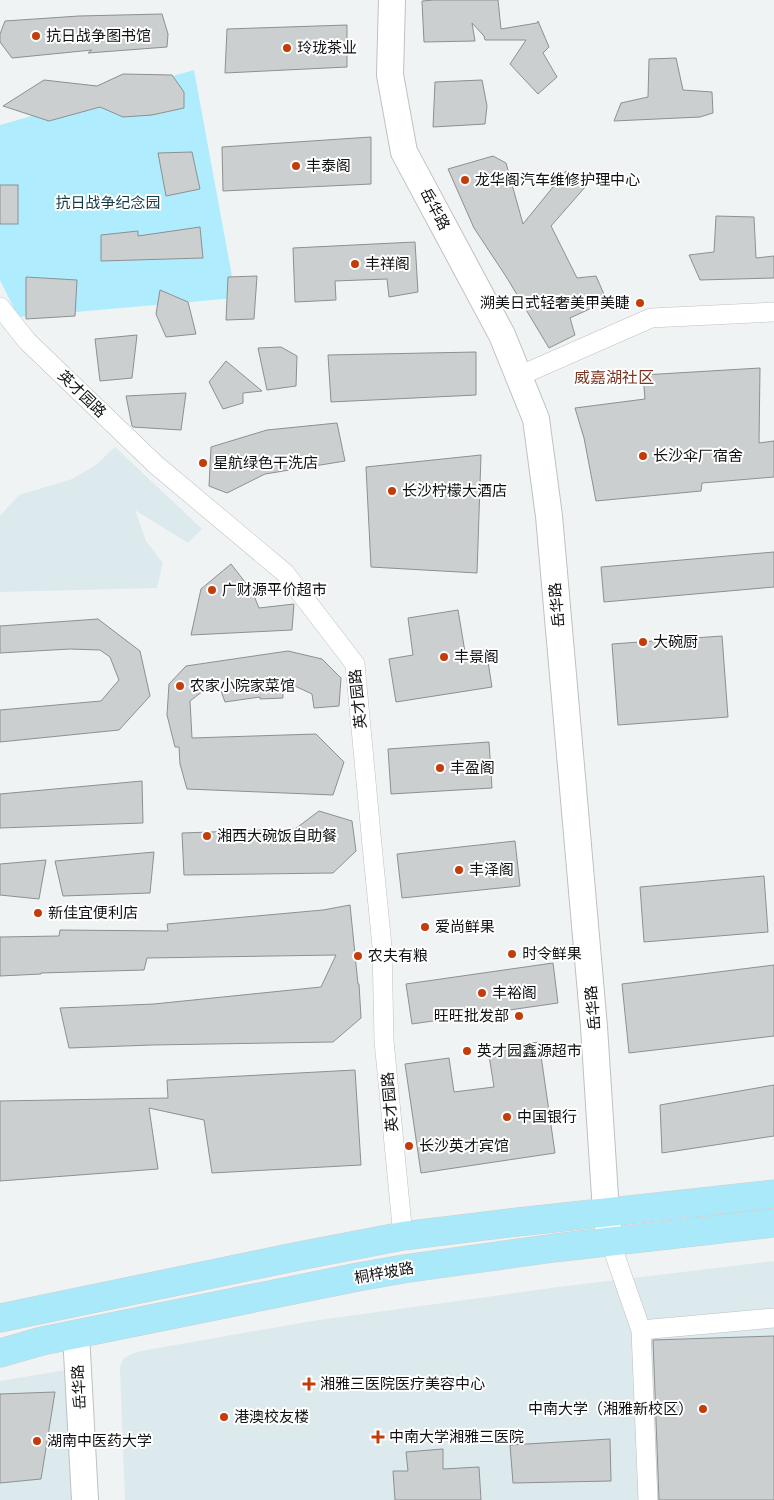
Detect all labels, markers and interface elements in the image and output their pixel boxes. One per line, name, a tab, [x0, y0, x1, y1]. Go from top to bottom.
place label: 抗日战争图书馆	[46, 26, 151, 47]
marker: 抗日战争图书馆	[30, 30, 42, 42]
place label: 玲珑茶业	[297, 38, 357, 59]
marker: 玲珑茶业	[281, 42, 293, 54]
place label: 丰泰阁	[306, 156, 351, 177]
marker: 丰泰阁	[290, 160, 302, 172]
place label: 龙华阁汽车维修护理中心	[475, 170, 640, 191]
marker: 龙华阁汽车维修护理中心	[459, 174, 471, 186]
street label: 岳华路	[415, 184, 454, 234]
park label: 抗日战争纪念园	[55, 193, 161, 214]
place label: 丰祥阁	[365, 254, 410, 275]
marker: 丰祥阁	[349, 258, 361, 270]
place label: 溯美日式轻奢美甲美睫	[480, 293, 630, 314]
marker: 溯美日式轻奢美甲美睫	[634, 297, 646, 309]
street label: 英才园路	[53, 366, 111, 423]
district label: 威嘉湖社区	[574, 367, 654, 389]
place label: 长沙伞厂宿舍	[653, 446, 743, 467]
marker: 长沙伞厂宿舍	[637, 450, 649, 462]
place label: 星航绿色干洗店	[213, 453, 318, 474]
marker: 星航绿色干洗店	[197, 457, 209, 469]
place label: 长沙柠檬大酒店	[402, 481, 507, 502]
marker: 长沙柠檬大酒店	[386, 485, 398, 497]
place label: 广财源平价超市	[222, 580, 327, 601]
street label: 岳华路	[545, 582, 570, 628]
marker: 广财源平价超市	[206, 584, 218, 596]
place label: 大碗厨	[653, 632, 698, 653]
marker: 大碗厨	[637, 636, 649, 648]
place label: 丰景阁	[454, 647, 499, 668]
marker: 丰景阁	[438, 651, 450, 663]
street label: 英才园路	[345, 668, 372, 730]
place label: 农家小院家菜馆	[190, 676, 295, 697]
marker: 农家小院家菜馆	[174, 680, 186, 692]
place label: 丰盈阁	[450, 758, 495, 779]
marker: 丰盈阁	[434, 762, 446, 774]
place label: 湘西大碗饭自助餐	[217, 826, 337, 847]
marker: 湘西大碗饭自助餐	[201, 830, 213, 842]
place label: 丰泽阁	[469, 860, 514, 881]
marker: 丰泽阁	[453, 864, 465, 876]
place label: 新佳宜便利店	[48, 903, 138, 924]
marker: 新佳宜便利店	[32, 907, 44, 919]
place label: 爱尚鲜果	[435, 917, 495, 938]
marker: 爱尚鲜果	[419, 921, 431, 933]
place label: 时令鲜果	[522, 944, 582, 965]
place label: 农夫有粮	[368, 946, 428, 967]
marker: 时令鲜果	[506, 948, 518, 960]
marker: 农夫有粮	[352, 950, 364, 962]
place label: 丰裕阁	[492, 983, 537, 1004]
street label: 岳华路	[581, 985, 606, 1031]
marker: 丰裕阁	[476, 987, 488, 999]
place label: 旺旺批发部	[434, 1006, 509, 1027]
marker: 旺旺批发部	[513, 1010, 525, 1022]
place label: 英才园鑫源超市	[477, 1041, 582, 1062]
marker: 英才园鑫源超市	[461, 1045, 473, 1057]
street label: 英才园路	[377, 1071, 404, 1133]
place label: 中国银行	[517, 1107, 577, 1128]
marker: 中国银行	[501, 1111, 513, 1123]
place label: 长沙英才宾馆	[419, 1136, 509, 1157]
marker: 长沙英才宾馆	[403, 1140, 415, 1152]
street label: 桐梓坡路	[353, 1258, 415, 1289]
street label: 岳华路	[68, 1364, 91, 1410]
place label: 湘雅三医院医疗美容中心	[320, 1374, 485, 1395]
marker: 湘雅三医院医疗美容中心	[302, 1377, 316, 1391]
place label: 中南大学（湘雅新校区）	[528, 1399, 693, 1420]
marker: 中南大学（湘雅新校区）	[697, 1403, 709, 1415]
place label: 港澳校友楼	[234, 1407, 309, 1428]
marker: 港澳校友楼	[218, 1411, 230, 1423]
place label: 中南大学湘雅三医院	[389, 1427, 524, 1448]
marker: 中南大学湘雅三医院	[371, 1430, 385, 1444]
place label: 湖南中医药大学	[47, 1431, 152, 1452]
marker: 湖南中医药大学	[31, 1435, 43, 1447]

